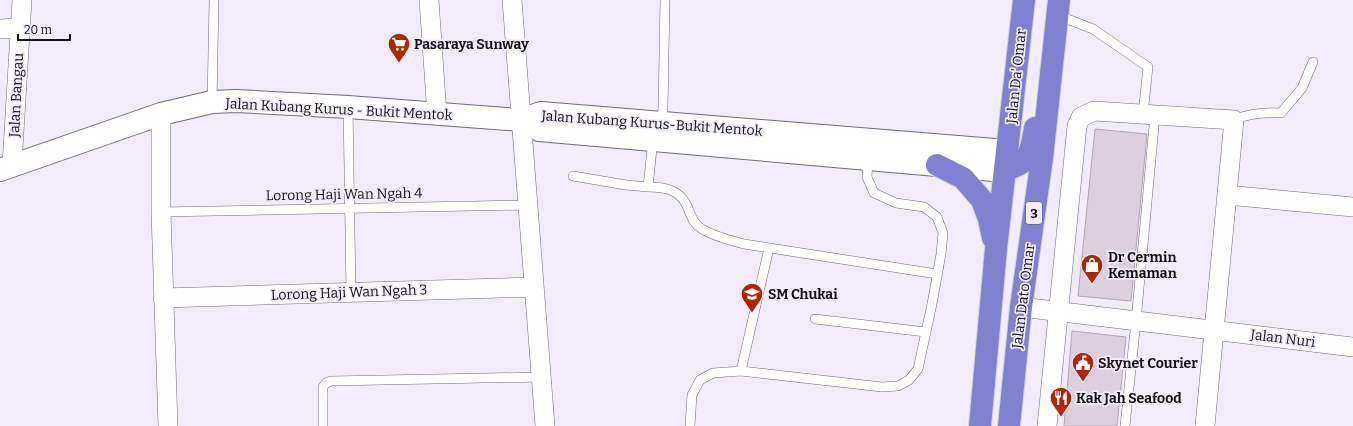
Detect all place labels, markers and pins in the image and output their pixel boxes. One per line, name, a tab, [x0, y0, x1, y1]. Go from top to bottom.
supermarket icon: Pasaraya Sunway	[386, 31, 412, 64]
place label: Pasaraya Sunway	[414, 36, 529, 53]
place label: Dr Cermin Kemaman	[1108, 249, 1177, 282]
shop icon: Dr Cermin Kemaman	[1079, 252, 1105, 285]
school or university icon: SM Chukai	[739, 281, 765, 314]
place label: SM Chukai	[768, 286, 838, 303]
public building icon: Skynet Courier	[1070, 350, 1096, 383]
place label: Skynet Courier	[1098, 355, 1198, 372]
restaurant icon: Kak Jah Seafood	[1048, 385, 1074, 418]
place label: Kak Jah Seafood	[1076, 390, 1182, 407]

